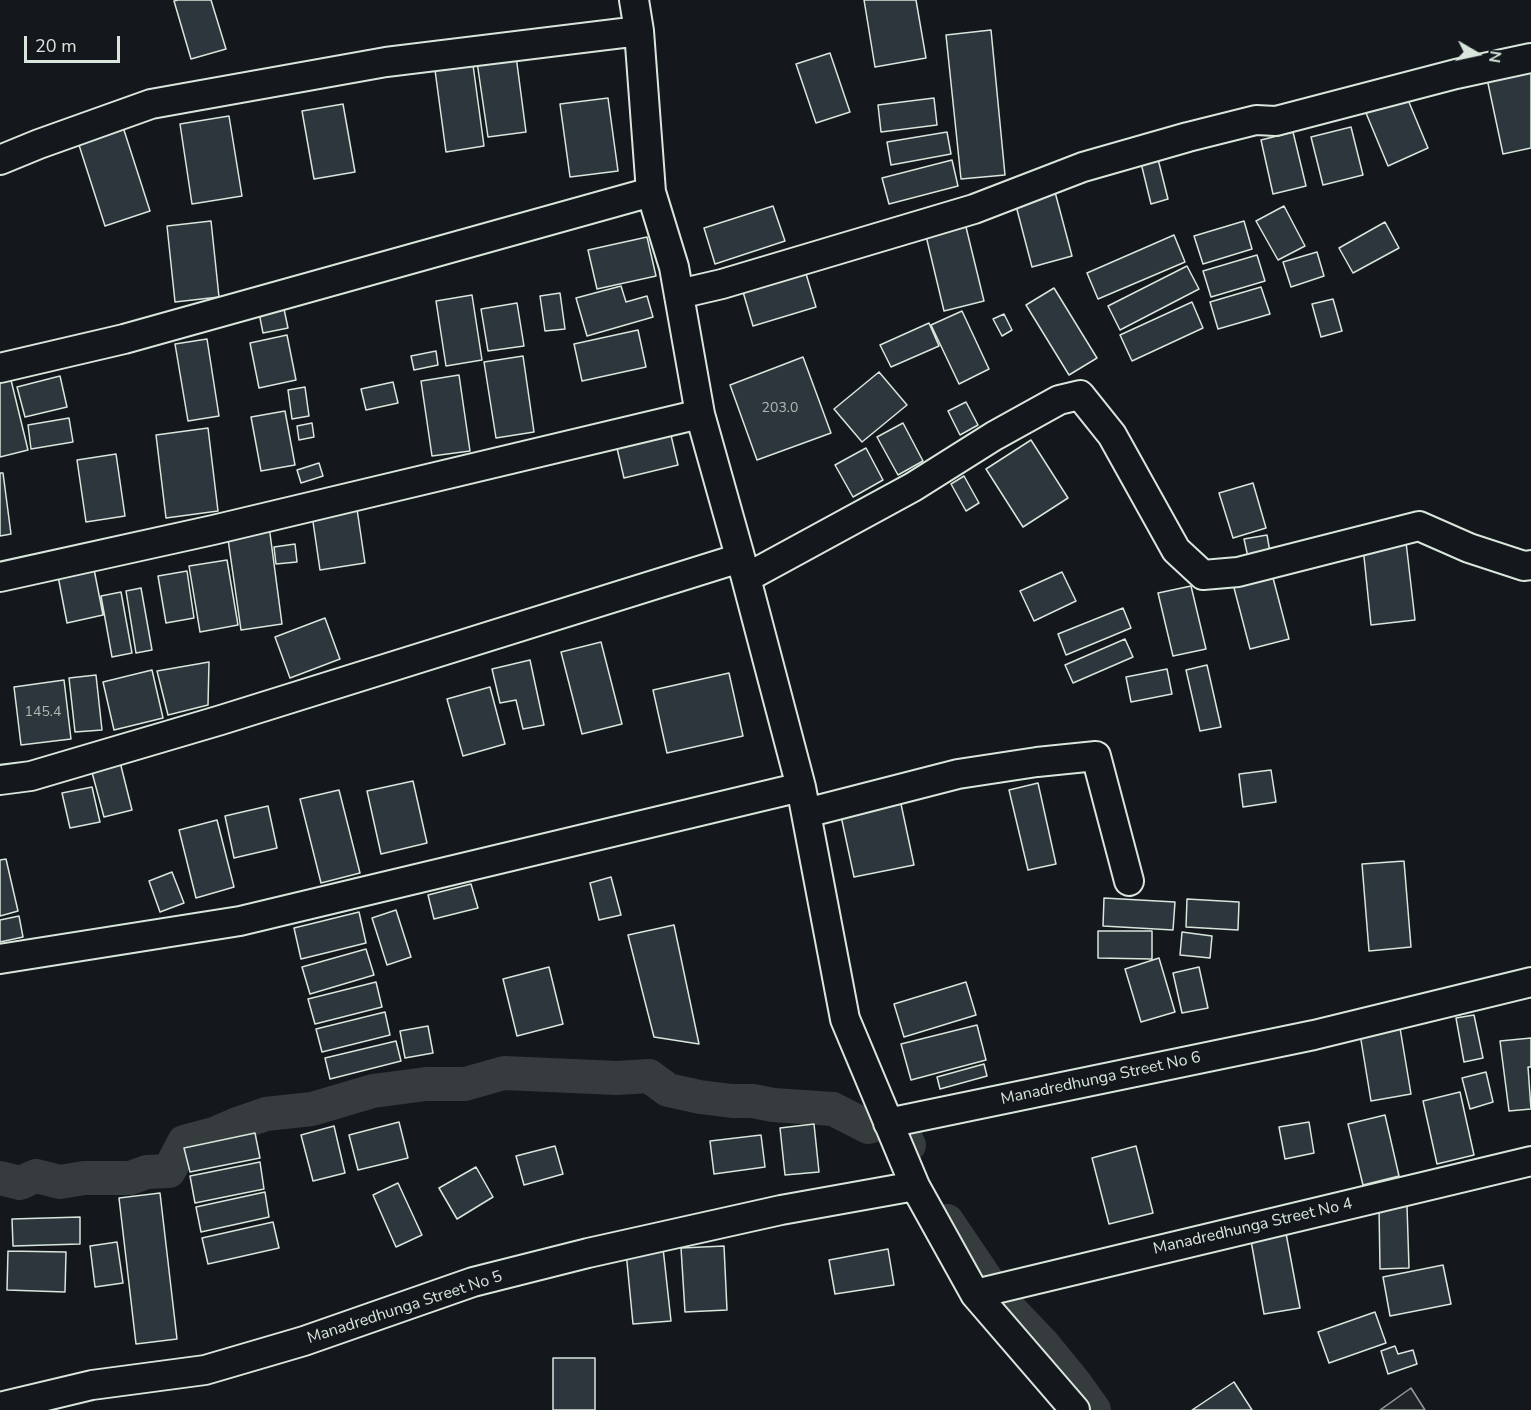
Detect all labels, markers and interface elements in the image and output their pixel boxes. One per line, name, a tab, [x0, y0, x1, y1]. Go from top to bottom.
scale bar	[27, 24, 123, 62]
north arrow	[1447, 24, 1507, 84]
text: 20 m	[35, 34, 77, 58]
text: N	[1483, 49, 1507, 64]
house number: 203.0	[762, 401, 798, 417]
house number: 145.4	[25, 705, 61, 721]
street label: Manadredhunga Street No 6	[999, 1048, 1203, 1110]
street label: Manadredhunga Street No 4	[1152, 1195, 1354, 1259]
street label: Manadredhunga Street No 5	[305, 1267, 505, 1349]

